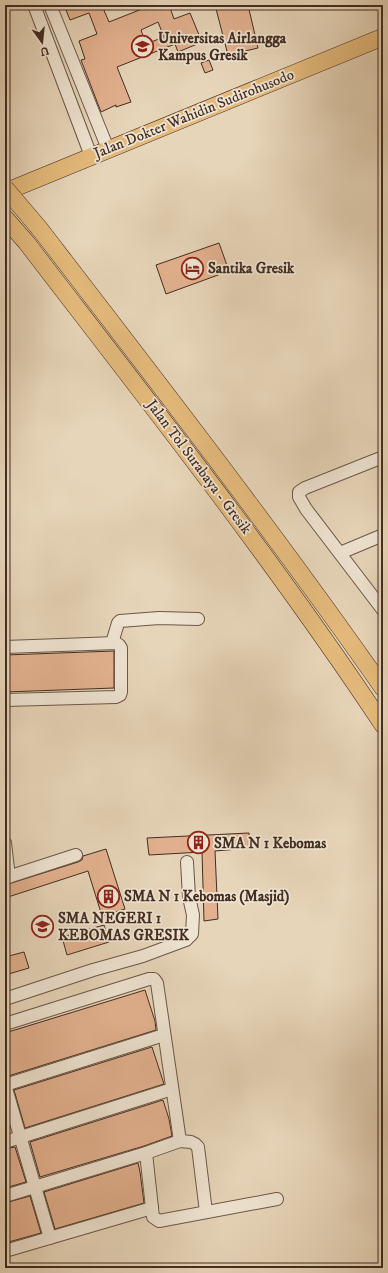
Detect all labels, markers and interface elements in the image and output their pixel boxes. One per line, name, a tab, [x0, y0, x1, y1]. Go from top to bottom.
north arrow	[22, 22, 62, 62]
place label: Universitas Airlangga Kampus Gresik	[158, 29, 287, 65]
school or university icon: Universitas Airlangga Kampus Gresik	[129, 34, 155, 60]
text: U	[38, 43, 50, 59]
street label: Jalan Dokter Wahidin Sudirohusodo	[89, 65, 297, 164]
hotel icon: Santika Gresik	[180, 255, 206, 281]
place label: Santika Gresik	[208, 259, 295, 278]
street label: Jalan Tol Surabaya - Gresik	[141, 394, 256, 539]
building icon: SMA N 1 Kebomas	[185, 830, 211, 856]
place label: SMA N 1 Kebomas	[214, 834, 326, 853]
building icon: SMA N 1 Kebomas (Masjid)	[95, 883, 121, 909]
place label: SMA N 1 Kebomas (Masjid)	[124, 887, 289, 906]
place label: SMA NEGERI 1 KEBOMAS GRESIK	[58, 909, 190, 945]
school or university icon: SMA NEGERI 1 KEBOMAS GRESIK	[29, 914, 55, 940]

